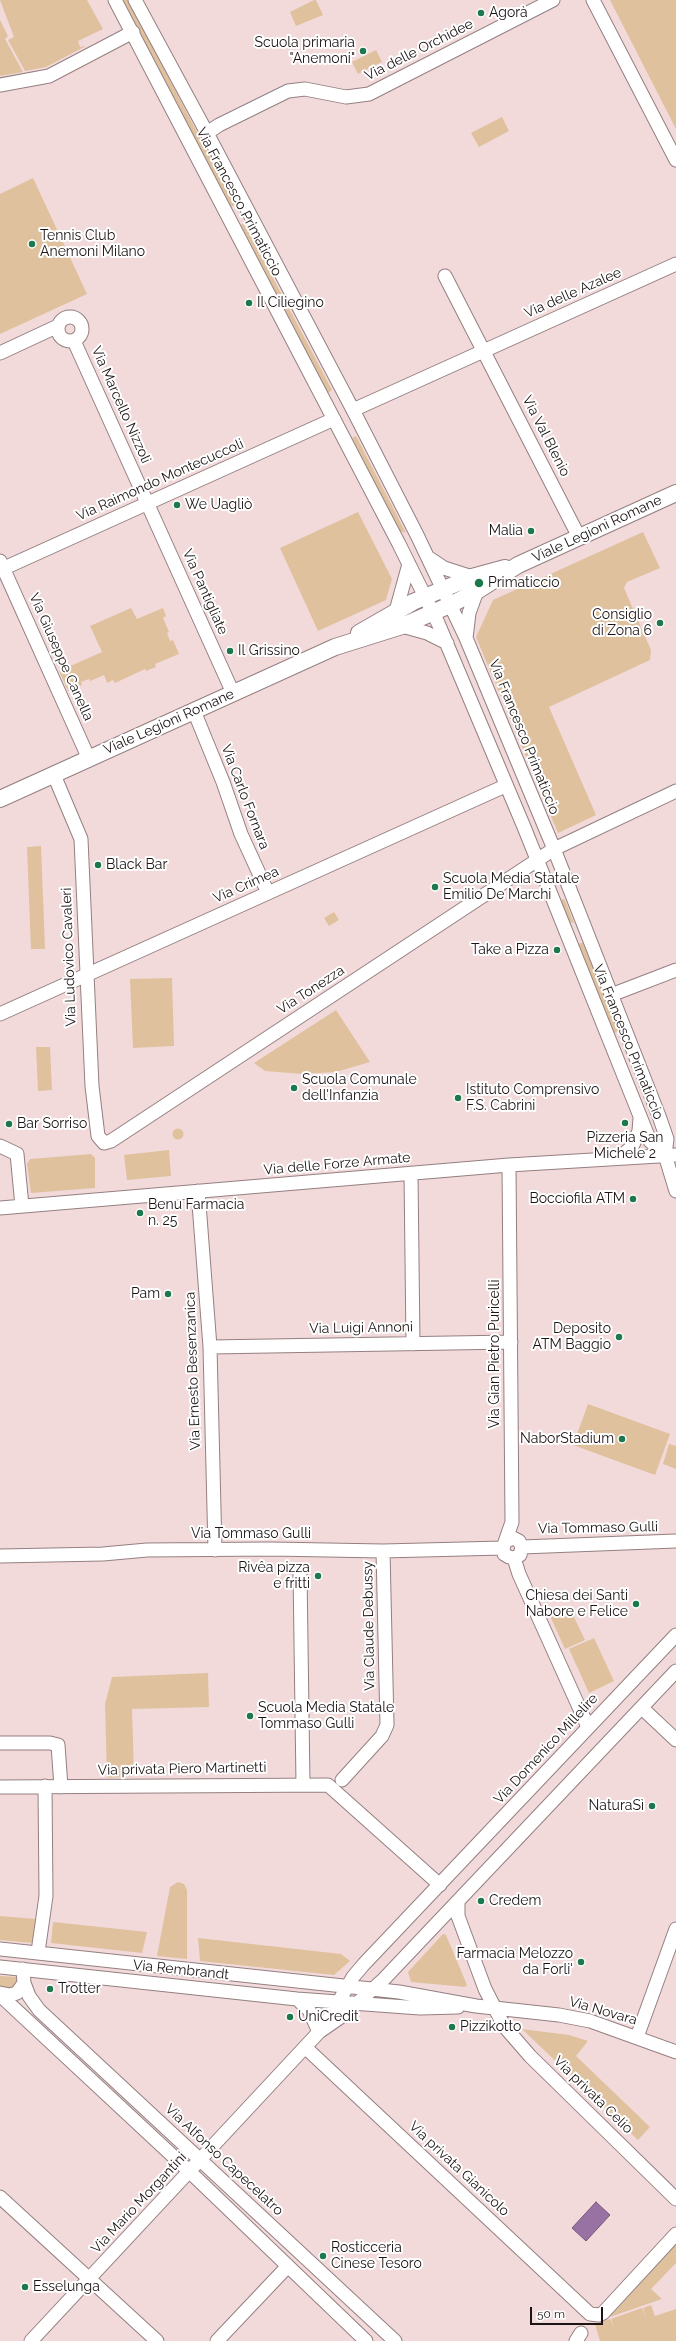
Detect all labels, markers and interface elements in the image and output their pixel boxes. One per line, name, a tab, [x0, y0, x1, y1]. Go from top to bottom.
place label: Agorà	[489, 5, 528, 21]
marker: Agorà	[476, 8, 486, 18]
street label: Via delle Orchidee	[362, 15, 476, 85]
place label: Scuola primaria "Anemoni"	[254, 35, 355, 68]
marker: Scuola primaria "Anemoni"	[358, 46, 368, 56]
street label: Via Francesco Primaticcio	[193, 125, 285, 279]
place label: Tennis Club Anemoni Milano	[40, 228, 145, 260]
marker: Tennis Club Anemoni Milano	[27, 239, 37, 249]
street label: Via delle Azalee	[522, 264, 624, 322]
place label: Il Ciliegino	[257, 295, 324, 311]
marker: Il Ciliegino	[244, 298, 254, 308]
street label: Via Marcello Nizzoli	[88, 344, 154, 466]
street label: Via Val Blenio	[518, 393, 574, 479]
street label: Via Raimondo Montecuccoli	[74, 435, 246, 525]
street label: Viale Legioni Romane	[530, 492, 664, 566]
place label: We Uagliò	[185, 497, 252, 513]
marker: We Uagliò	[172, 500, 182, 510]
place label: Malia	[489, 523, 523, 539]
marker: Malia	[526, 526, 536, 536]
street label: Via Pantigliate	[179, 547, 231, 637]
place label: Primaticcio	[488, 575, 560, 591]
marker: Primaticcio	[473, 577, 485, 589]
street label: Via Giuseppe Canella	[25, 591, 97, 723]
place label: Consiglio di Zona 6	[592, 607, 652, 640]
marker: Consiglio di Zona 6	[655, 618, 665, 628]
place label: Il Grissino	[238, 643, 300, 659]
marker: Il Grissino	[225, 646, 235, 656]
street label: Via Francesco Primaticcio	[485, 657, 563, 817]
street label: Viale Legioni Romane	[101, 686, 237, 758]
street label: Via Carlo Fornara	[217, 742, 273, 852]
place label: Black Bar	[106, 857, 167, 873]
marker: Black Bar	[93, 860, 103, 870]
street label: Via Crimea	[211, 863, 281, 907]
place label: Scuola Media Statale Emilio De Marchi	[443, 871, 579, 904]
marker: Scuola Media Statale Emilio De Marchi	[430, 882, 440, 892]
street label: Via Ludovico Cavaleri	[58, 887, 80, 1027]
place label: Take a Pizza	[471, 942, 549, 958]
marker: Take a Pizza	[552, 945, 562, 955]
street label: Via Tonezza	[274, 962, 348, 1018]
street label: Via Francesco Primaticcio	[589, 962, 667, 1122]
place label: Scuola Comunale dell'Infanzia	[302, 1072, 417, 1104]
place label: Istituto Comprensivo F.S. Cabrini	[466, 1082, 599, 1114]
marker: Scuola Comunale dell'Infanzia	[289, 1083, 299, 1093]
marker: Istituto Comprensivo F.S. Cabrini	[453, 1093, 463, 1103]
place label: Bar Sorriso	[17, 1116, 87, 1132]
marker: Pizzeria San Michele 2	[620, 1118, 630, 1128]
marker: Bar Sorriso	[4, 1119, 14, 1129]
place label: Pizzeria San Michele 2	[586, 1130, 664, 1162]
street label: Via delle Forze Armate	[263, 1149, 411, 1179]
place label: Bocciofila ATM	[529, 1191, 625, 1207]
marker: Bocciofila ATM	[628, 1194, 638, 1204]
place label: Benu Farmacia n. 25	[148, 1197, 244, 1230]
marker: Benu Farmacia n. 25	[135, 1208, 145, 1218]
street label: Via Gian Pietro Puricelli	[487, 1280, 503, 1428]
place label: Pam	[131, 1286, 160, 1302]
marker: Pam	[163, 1289, 173, 1299]
street label: Via Ernesto Besenzanica	[182, 1292, 204, 1450]
street label: Via Luigi Annoni	[309, 1319, 413, 1337]
place label: Deposito ATM Baggio	[532, 1321, 611, 1354]
marker: Deposito ATM Baggio	[614, 1332, 624, 1342]
place label: NaborStadium	[520, 1431, 614, 1447]
marker: NaborStadium	[617, 1434, 627, 1444]
street label: Via Tommaso Gulli	[538, 1519, 658, 1537]
street label: Via Tommaso Gulli	[191, 1526, 311, 1542]
place label: Rivêa pizza e fritti	[238, 1560, 310, 1592]
street label: Via Claude Debussy	[359, 1561, 379, 1691]
marker: Rivêa pizza e fritti	[313, 1571, 323, 1581]
place label: Chiesa dei Santi Nabore e Felice	[525, 1588, 628, 1620]
marker: Chiesa dei Santi Nabore e Felice	[631, 1599, 641, 1609]
street label: Via Domenico Millelire	[490, 1690, 602, 1808]
place label: Scuola Media Statale Tommaso Gulli	[258, 1700, 394, 1732]
marker: Scuola Media Statale Tommaso Gulli	[245, 1711, 255, 1721]
street label: Via privata Piero Martinetti	[97, 1759, 267, 1779]
place label: NaturaSì	[589, 1798, 644, 1814]
marker: NaturaSì	[647, 1801, 657, 1811]
place label: Credem	[489, 1893, 541, 1909]
marker: Credem	[476, 1896, 486, 1906]
place label: Farmacia Melozzo da Forli'	[456, 1946, 573, 1978]
street label: Via Rembrandt	[132, 1957, 230, 1983]
marker: Farmacia Melozzo da Forli'	[576, 1957, 586, 1967]
place label: Trotter	[58, 1981, 101, 1997]
marker: Trotter	[45, 1984, 55, 1994]
street label: Via Novara	[567, 1993, 639, 2029]
place label: UniCredit	[298, 2009, 359, 2025]
marker: UniCredit	[285, 2012, 295, 2022]
place label: Pizzikotto	[460, 2019, 521, 2035]
marker: Pizzikotto	[447, 2022, 457, 2032]
street label: Via privata Celio	[550, 2053, 636, 2137]
street label: Via Alfonso Capecelatro	[161, 2101, 287, 2219]
street label: Via privata Gianicolo	[405, 2118, 513, 2220]
street label: Via Mario Morgantini	[88, 2149, 190, 2257]
place label: Rosticceria Cinese Tesoro	[331, 2240, 422, 2272]
marker: Rosticceria Cinese Tesoro	[318, 2251, 328, 2261]
place label: Esselunga	[33, 2279, 100, 2295]
marker: Esselunga	[20, 2282, 30, 2292]
scale bar	[532, 2299, 605, 2325]
text: 50 m	[537, 2307, 565, 2321]

